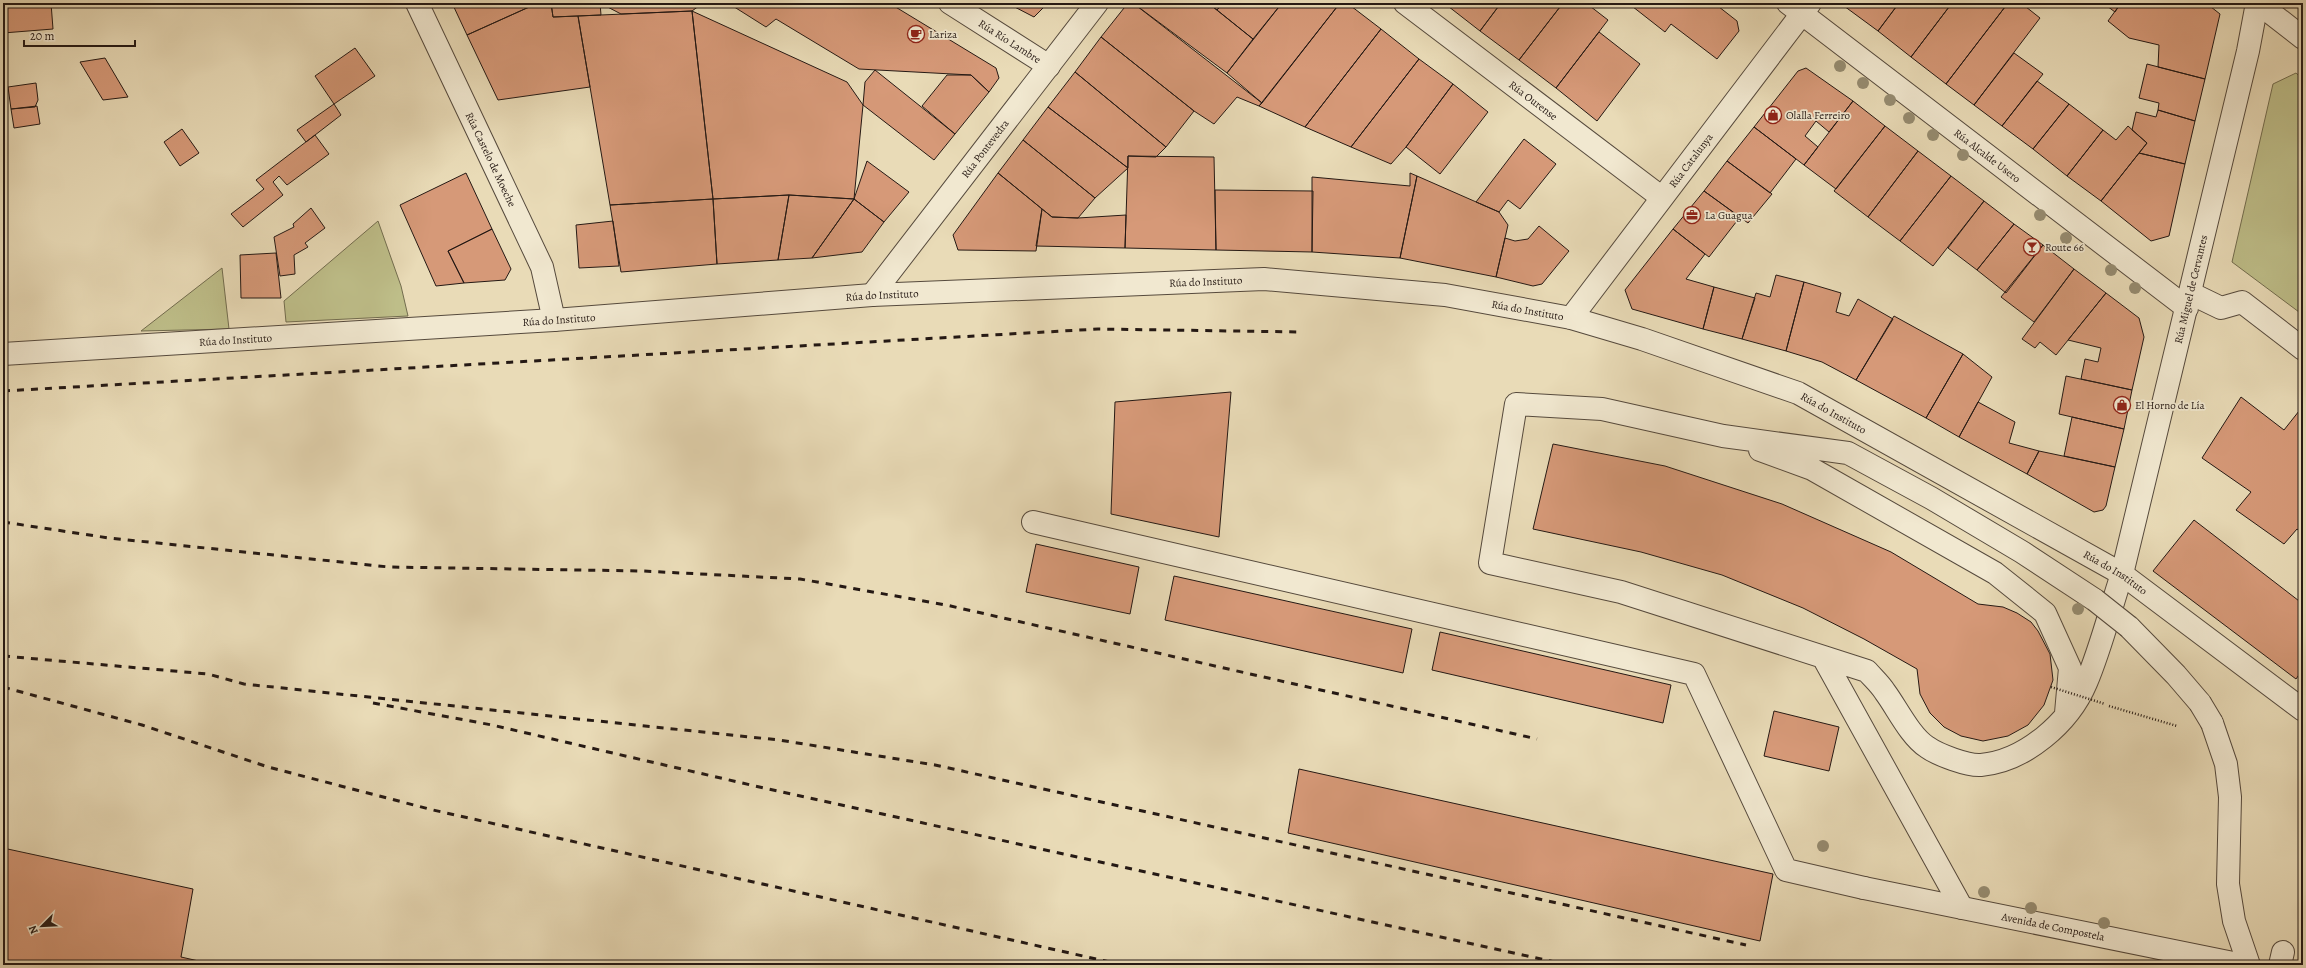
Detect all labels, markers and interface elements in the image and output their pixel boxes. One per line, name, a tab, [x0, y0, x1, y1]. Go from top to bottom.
street label: Rúa Río Lambre	[976, 16, 1044, 67]
scale bar	[24, 22, 135, 48]
cafe icon: Lariza	[906, 24, 926, 44]
place label: Lariza	[929, 27, 958, 42]
text: 20 m	[30, 28, 54, 44]
street label: Rúa Ourense	[1506, 77, 1561, 124]
shop icon: Olalla Ferreiro	[1763, 105, 1783, 125]
place label: Olalla Ferreiro	[1786, 108, 1851, 123]
street label: Rúa Castelo de Moeche	[462, 110, 520, 209]
street label: Rúa Pontevedra	[958, 115, 1013, 181]
street label: Rúa Alcalde Usero	[1951, 125, 2024, 186]
street label: Rúa Catalunya	[1665, 129, 1717, 191]
office icon: La Guagua	[1682, 205, 1702, 225]
place label: La Guagua	[1705, 208, 1754, 223]
street label: Rúa Miguel de Cervantes	[2170, 233, 2211, 345]
bar icon: Route 66	[2022, 237, 2042, 257]
place label: Route 66	[2045, 240, 2084, 255]
street label: Rúa do Instituto	[1169, 272, 1243, 290]
street label: Rúa do Instituto	[845, 286, 919, 305]
street label: Rúa do Instituto	[1490, 296, 1565, 324]
street label: Rúa do Instituto	[522, 309, 596, 329]
street label: Rúa do Instituto	[199, 330, 273, 349]
street label: Rúa do Instituto	[1798, 388, 1870, 437]
shop icon: El Horno de Lía	[2112, 395, 2132, 415]
place label: El Horno de Lía	[2135, 398, 2206, 413]
street label: Rúa do Instituto	[2081, 547, 2151, 598]
north arrow	[22, 906, 62, 946]
street label: Avenida de Compostela	[1999, 908, 2107, 944]
text: N	[25, 923, 42, 937]

